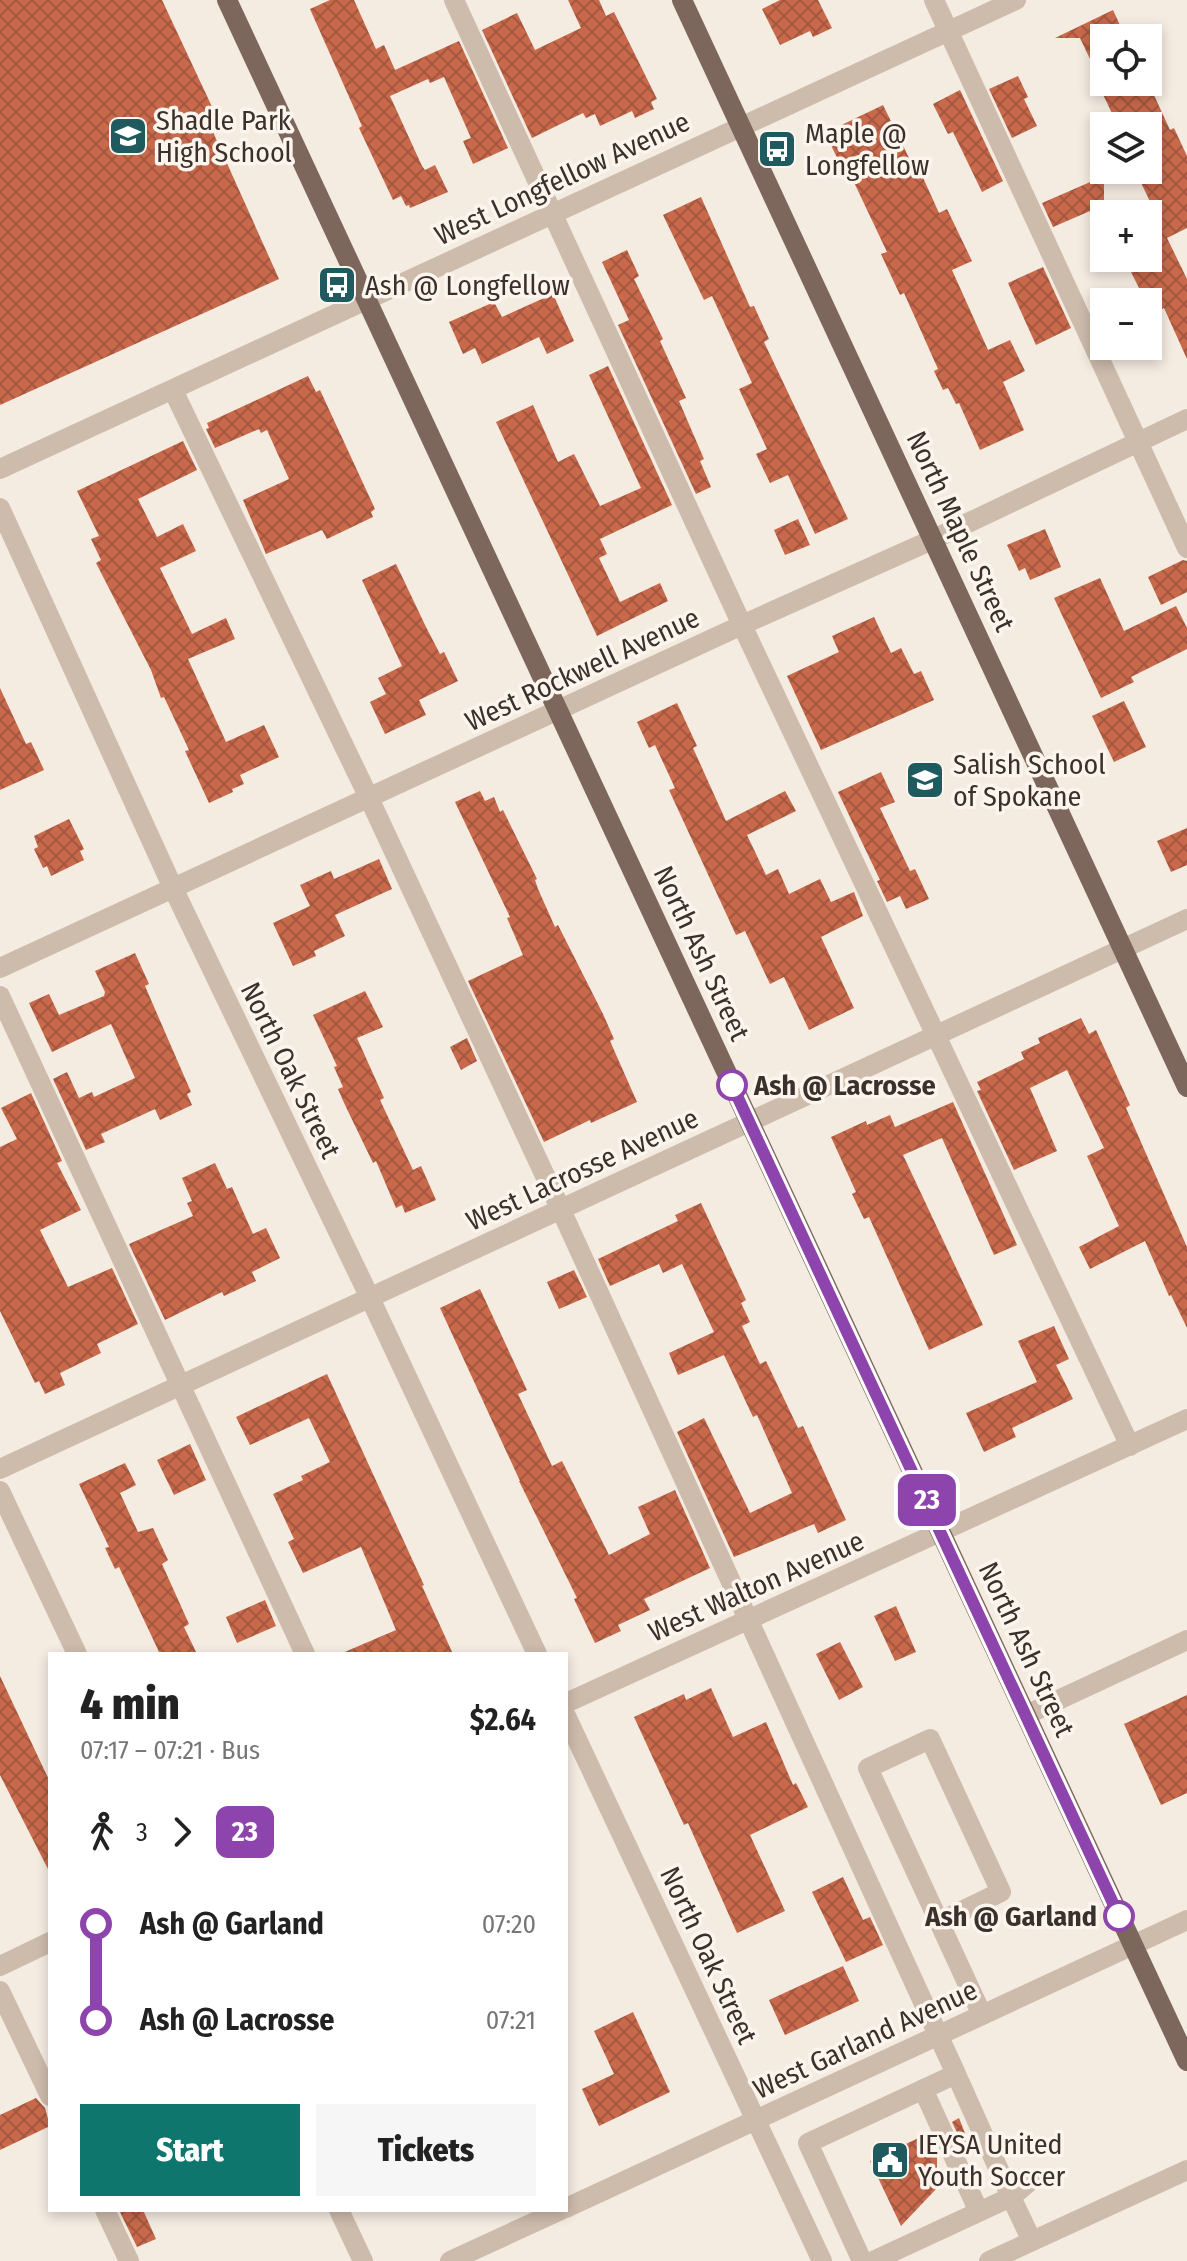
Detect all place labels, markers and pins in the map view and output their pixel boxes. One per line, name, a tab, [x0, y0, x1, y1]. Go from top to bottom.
place label: Shadle Park High School	[156, 104, 292, 169]
school or university icon: Shadle Park High School	[107, 115, 149, 157]
place label: Maple @ Longfellow	[805, 117, 929, 182]
bus stop icon: Maple @ Longfellow	[756, 128, 798, 170]
bus stop icon: Ash @ Longfellow	[316, 264, 358, 306]
place label: Ash @ Longfellow	[365, 269, 570, 302]
place label: Salish School of Spokane	[953, 748, 1106, 813]
school or university icon: Salish School of Spokane	[904, 759, 946, 801]
place label: Ash @ Lacrosse	[753, 1069, 936, 1102]
marker: Ash @ Lacrosse	[717, 1070, 747, 1100]
place label: Ash @ Garland	[924, 1900, 1097, 1933]
marker: Ash @ Garland	[1104, 1901, 1134, 1931]
place label: IEYSA United Youth Soccer	[918, 2128, 1066, 2193]
public building icon: IEYSA United Youth Soccer	[869, 2139, 911, 2181]

